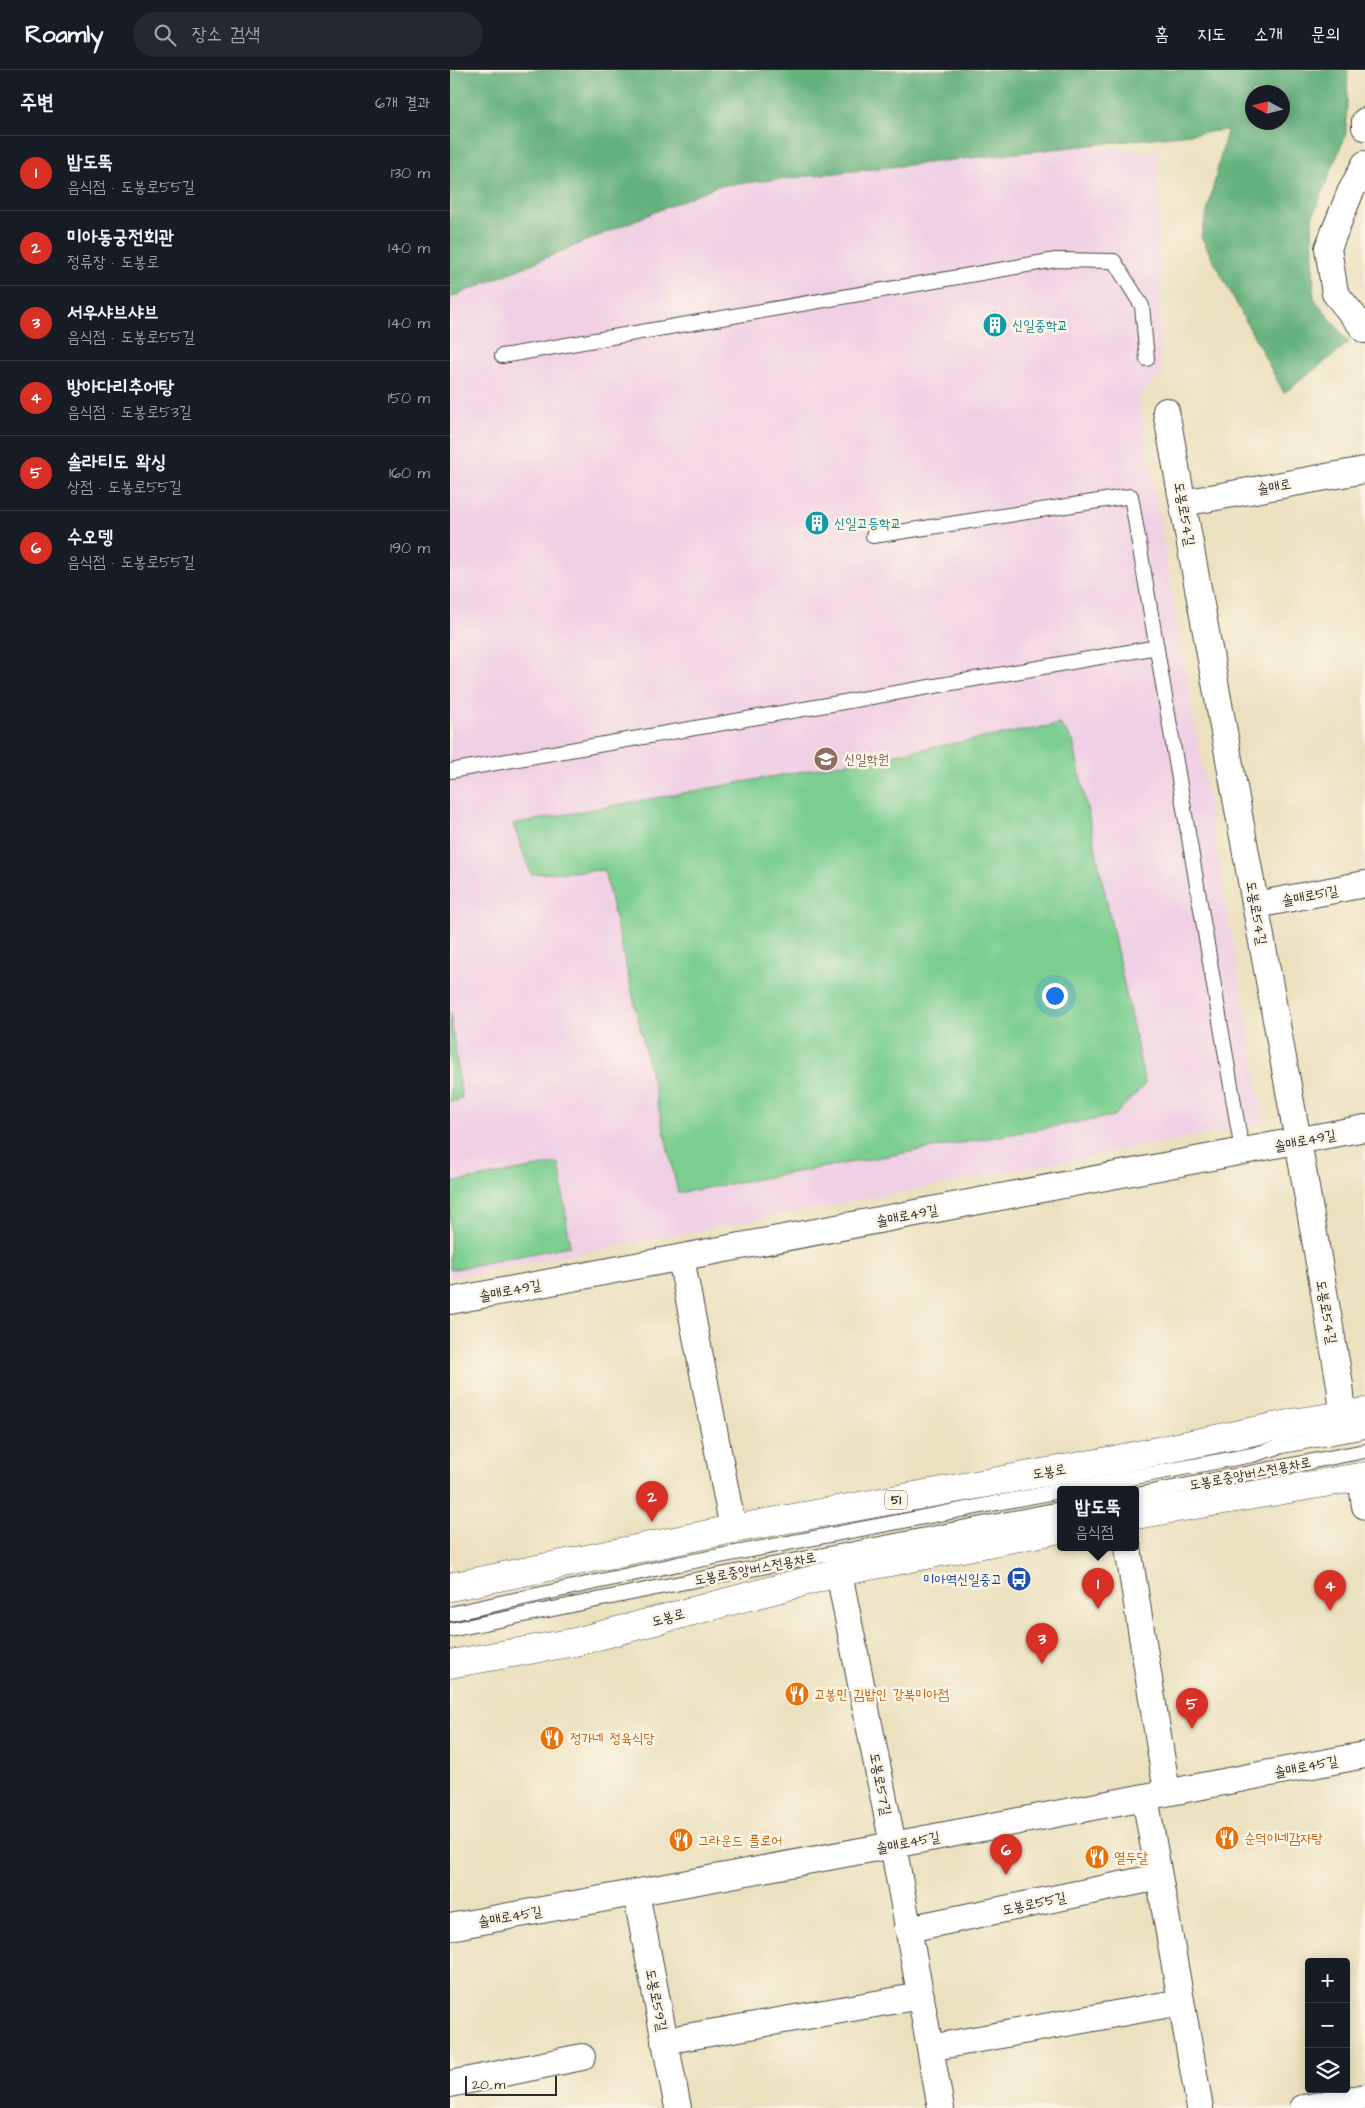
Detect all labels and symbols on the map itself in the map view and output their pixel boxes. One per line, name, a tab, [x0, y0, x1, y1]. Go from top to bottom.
north arrow	[1245, 85, 1290, 130]
building icon: 신일중학교	[982, 312, 1008, 338]
place label: 신일중학교	[1012, 316, 1068, 336]
street label: 솔매로	[1256, 474, 1293, 500]
street label: 도봉로54길	[1169, 481, 1200, 548]
building icon: 신일고등학교	[804, 510, 830, 536]
place label: 신일고등학교	[834, 514, 902, 534]
school or university icon: 신일학원	[813, 746, 839, 772]
place label: 신일학원	[844, 750, 889, 770]
street label: 도봉로54길	[1241, 880, 1272, 947]
street label: 솔매로51길	[1280, 881, 1341, 911]
your location	[1042, 983, 1068, 1009]
street label: 솔매로49길	[1273, 1125, 1339, 1157]
street label: 솔매로49길	[875, 1200, 941, 1232]
street label: 솔매로49길	[478, 1275, 544, 1307]
street label: 도봉로54길	[1311, 1279, 1342, 1346]
street label: 도봉로중앙버스전용차로	[1187, 1452, 1313, 1496]
street label: 도봉로	[1031, 1459, 1068, 1485]
pin: 2	[636, 1481, 668, 1522]
road number: 51	[885, 1490, 907, 1510]
street label: 도봉로중앙버스전용차로	[692, 1547, 818, 1591]
bus stop icon: 미아역신일중고	[1006, 1566, 1032, 1592]
pin: 1	[1082, 1568, 1114, 1609]
place label: 미아역신일중고	[923, 1570, 1002, 1590]
pin: 4	[1314, 1570, 1346, 1611]
street label: 도봉로	[649, 1604, 687, 1632]
pin: 3	[1026, 1623, 1058, 1664]
restaurant icon: 고봉민 김밥인 강북미아점	[784, 1681, 810, 1707]
place label: 고봉민 김밥인 강북미아점	[814, 1685, 949, 1705]
pin: 5	[1176, 1688, 1208, 1729]
restaurant icon: 정가네 정육식당	[539, 1725, 565, 1751]
place label: 정가네 정육식당	[570, 1729, 655, 1749]
street label: 도봉로57길	[864, 1751, 896, 1818]
street label: 솔매로45길	[1273, 1751, 1340, 1783]
restaurant icon: 순덕이네감자탕	[1214, 1825, 1240, 1851]
restaurant icon: 그라운드 플로어	[668, 1827, 694, 1853]
street label: 솔매로45길	[875, 1827, 942, 1859]
place label: 순덕이네감자탕	[1244, 1829, 1324, 1849]
place label: 그라운드 플로어	[698, 1831, 782, 1851]
pin: 6	[990, 1834, 1022, 1875]
restaurant icon: 열두달	[1084, 1844, 1110, 1870]
place label: 열두달	[1114, 1848, 1149, 1868]
street label: 도봉로55길	[1000, 1887, 1069, 1921]
street label: 솔매로45길	[477, 1901, 544, 1932]
street label: 도봉로59길	[640, 1967, 672, 2034]
scale bar	[465, 2073, 558, 2096]

